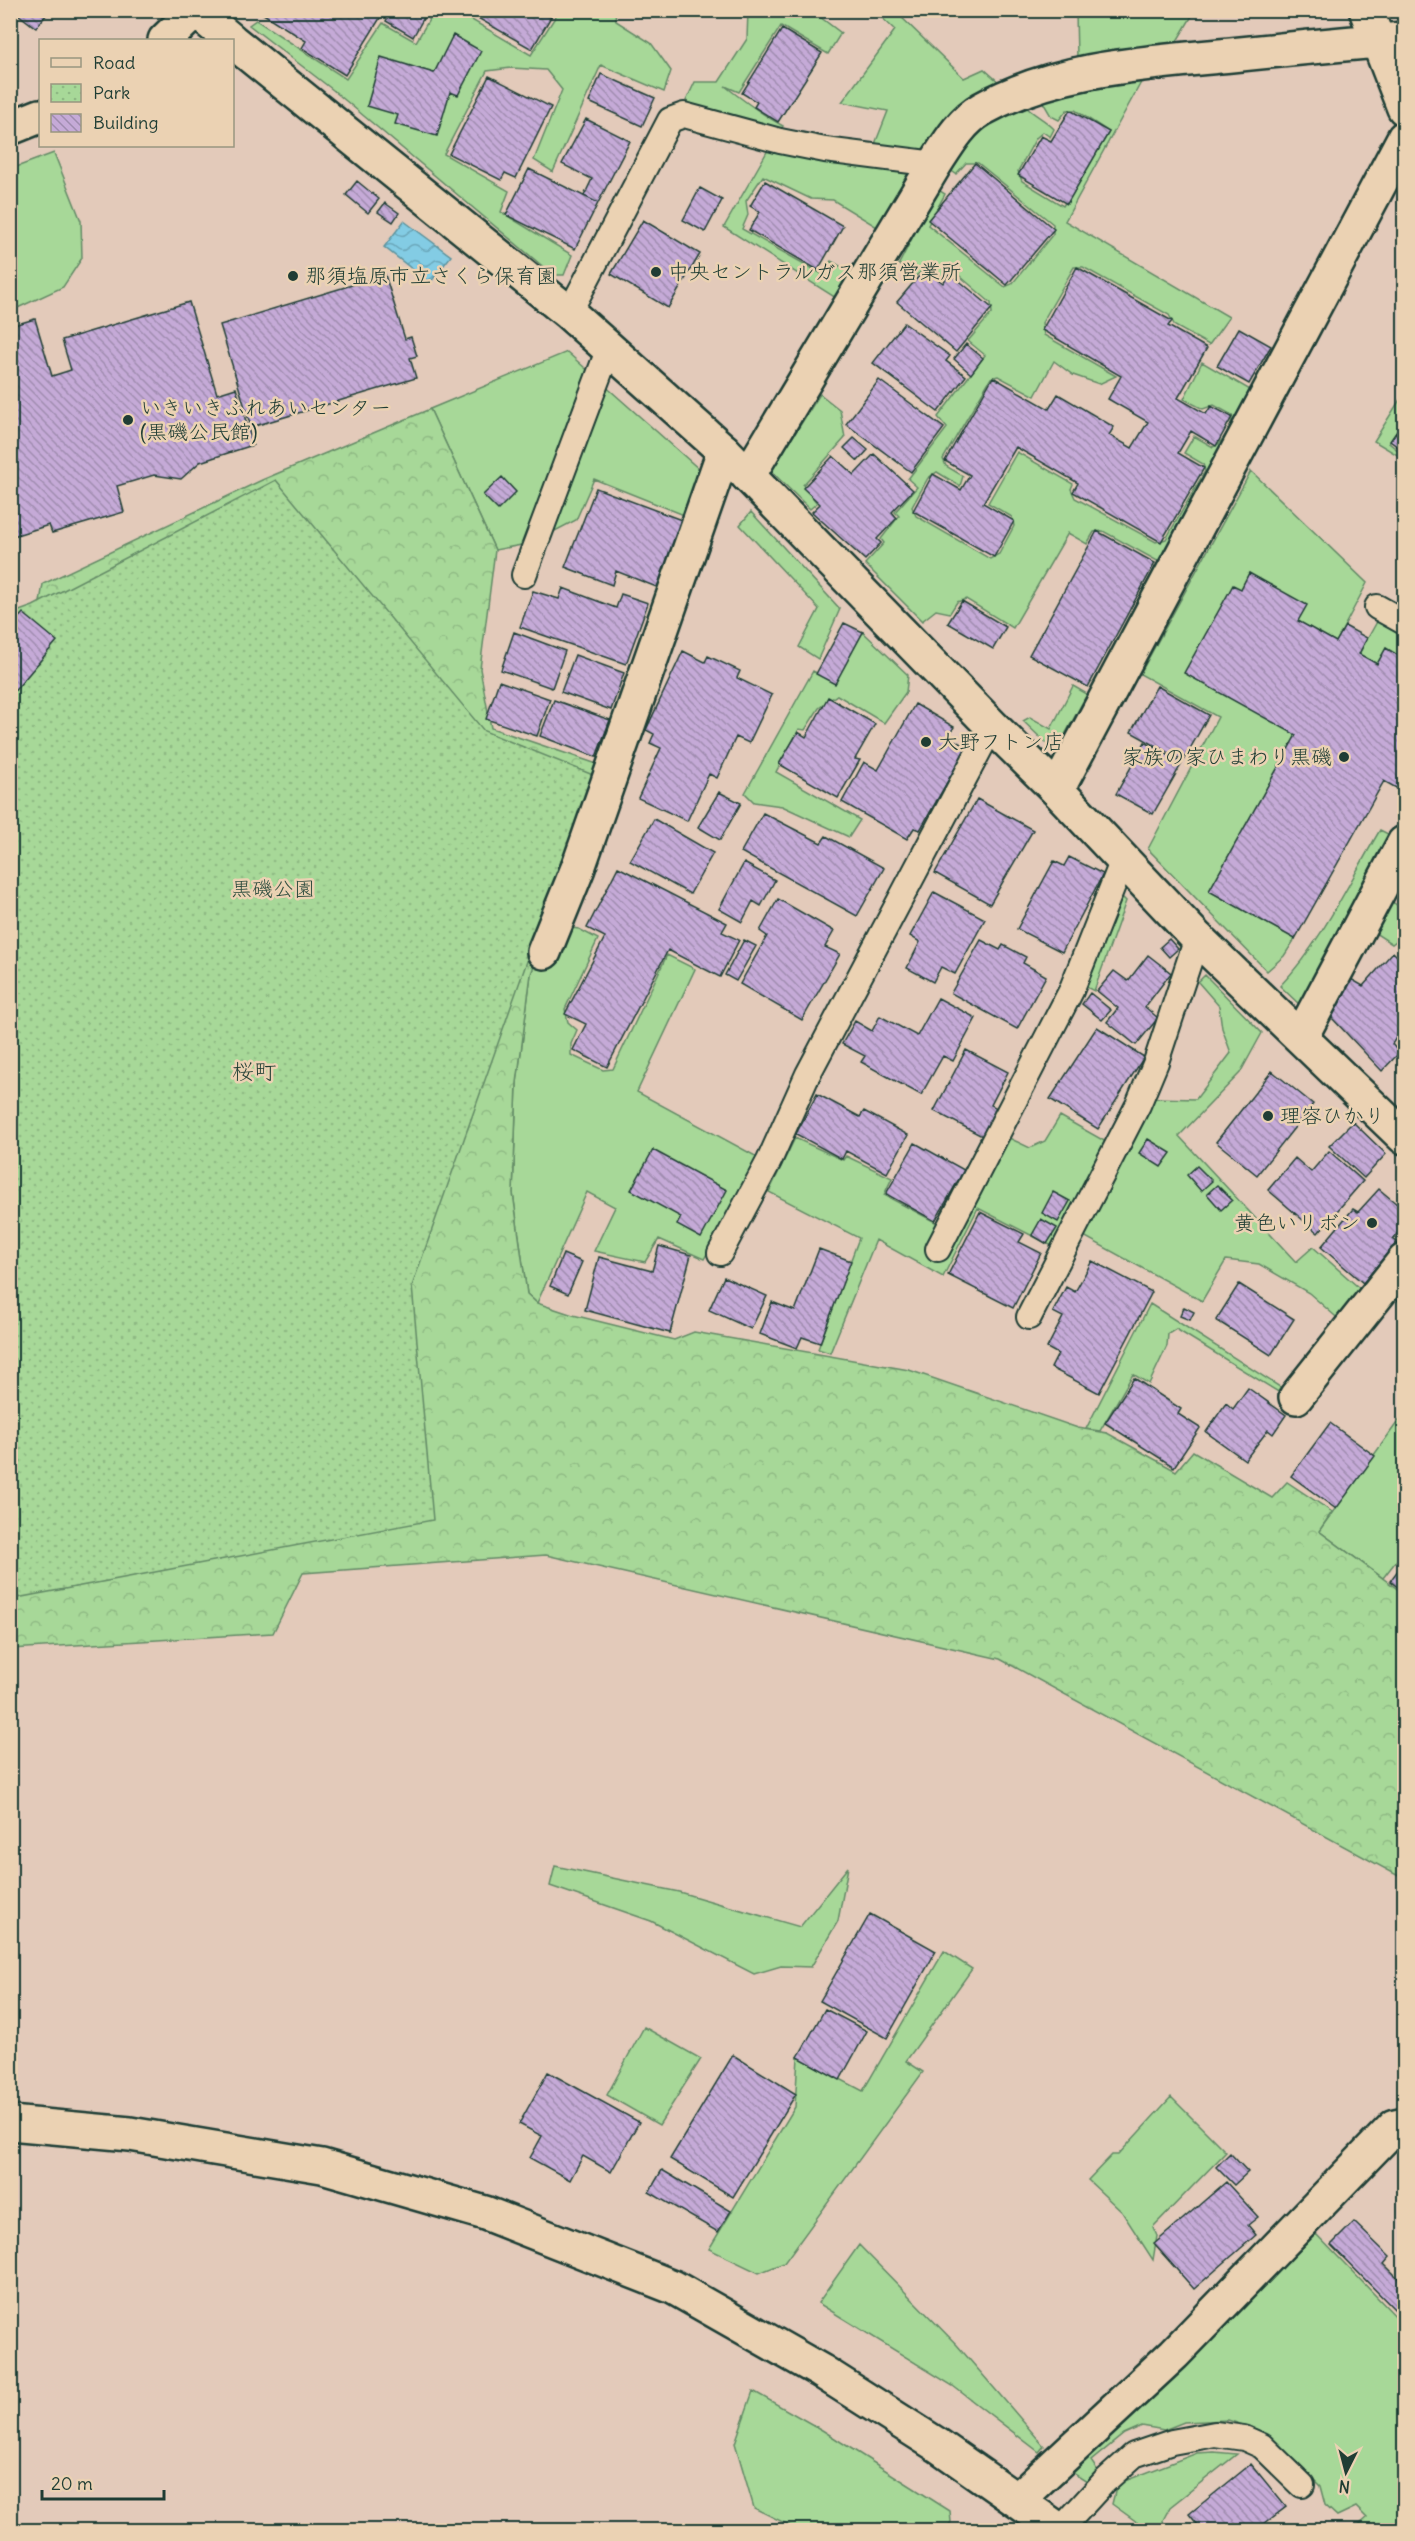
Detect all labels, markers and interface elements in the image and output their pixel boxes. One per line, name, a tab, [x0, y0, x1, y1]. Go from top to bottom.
legend	[39, 39, 234, 147]
text: Road	[93, 51, 136, 74]
text: Park	[93, 81, 130, 104]
text: Building	[93, 111, 158, 134]
place label: 中央セントラルガス那須営業所	[668, 258, 962, 285]
place label: 那須塩原市立さくら保育園	[305, 262, 557, 289]
marker: 中央セントラルガス那須営業所	[649, 265, 663, 279]
marker: 那須塩原市立さくら保育園	[286, 269, 300, 283]
place label: いきいきふれあいセンター (黒磯公民館)	[140, 394, 391, 445]
marker: いきいきふれあいセンター (黒磯公民館)	[121, 413, 135, 427]
place label: 大野フトン店	[938, 728, 1064, 755]
marker: 大野フトン店	[919, 735, 933, 749]
place label: 家族の家ひまわり黒磯	[1122, 743, 1332, 770]
marker: 家族の家ひまわり黒磯	[1337, 750, 1351, 764]
park label: 黒磯公園	[231, 875, 315, 902]
district label: 桜町	[232, 1057, 276, 1085]
place label: 理容ひかり	[1280, 1102, 1385, 1129]
marker: 理容ひかり	[1261, 1109, 1275, 1123]
place label: 黄色いリボン	[1234, 1209, 1360, 1236]
marker: 黄色いリボン	[1365, 1216, 1379, 1230]
north arrow	[1316, 2442, 1376, 2502]
scale bar	[42, 2463, 164, 2501]
text: 20 m	[51, 2472, 93, 2495]
text: N	[1338, 2476, 1351, 2497]

